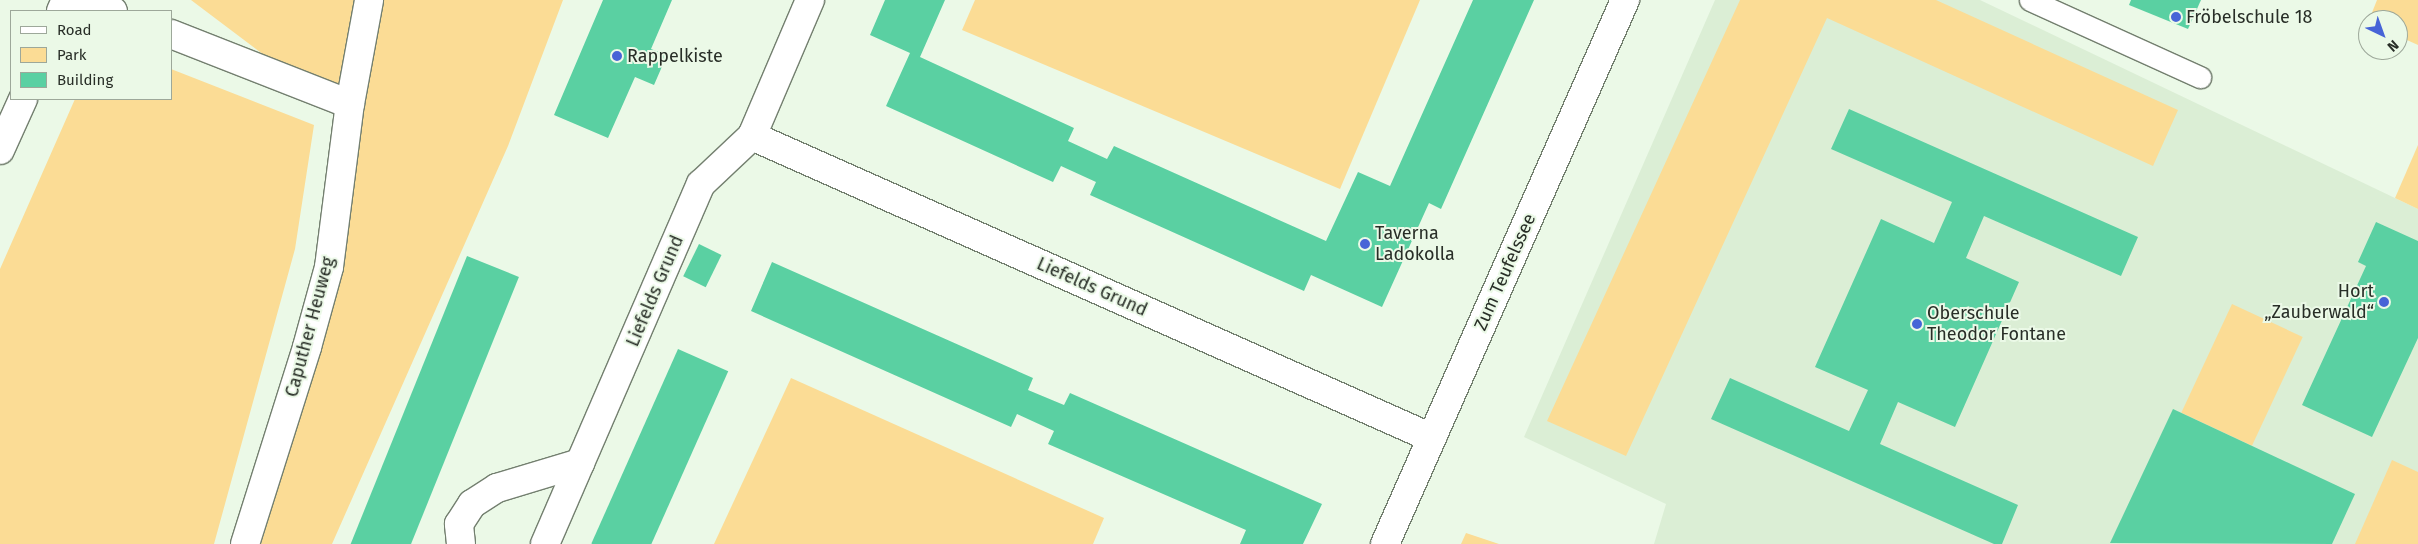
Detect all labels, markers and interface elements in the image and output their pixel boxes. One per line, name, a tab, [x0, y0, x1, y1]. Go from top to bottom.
place label: Fröbelschule 18	[2186, 6, 2312, 28]
legend	[10, 10, 172, 100]
north arrow	[2358, 10, 2408, 60]
marker: Fröbelschule 18	[2170, 11, 2182, 23]
text: Road	[57, 21, 92, 39]
text: N	[2384, 36, 2402, 55]
place label: Rappelkiste	[627, 45, 723, 67]
text: Park	[57, 46, 87, 64]
marker: Rappelkiste	[611, 50, 623, 62]
text: Building	[57, 71, 113, 89]
street label: Zum Teufelssee	[1470, 210, 1540, 334]
place label: Taverna Ladokolla	[1375, 223, 1455, 266]
street label: Liefelds Grund	[622, 232, 688, 350]
marker: Taverna Ladokolla	[1359, 238, 1371, 250]
street label: Liefelds Grund	[1033, 253, 1151, 321]
street label: Caputher Heuweg	[281, 255, 339, 399]
place label: Hort „Zauberwald“	[2264, 281, 2374, 324]
marker: Hort „Zauberwald“	[2378, 296, 2390, 308]
place label: Oberschule Theodor Fontane	[1927, 303, 2066, 346]
marker: Oberschule Theodor Fontane	[1911, 318, 1923, 330]

